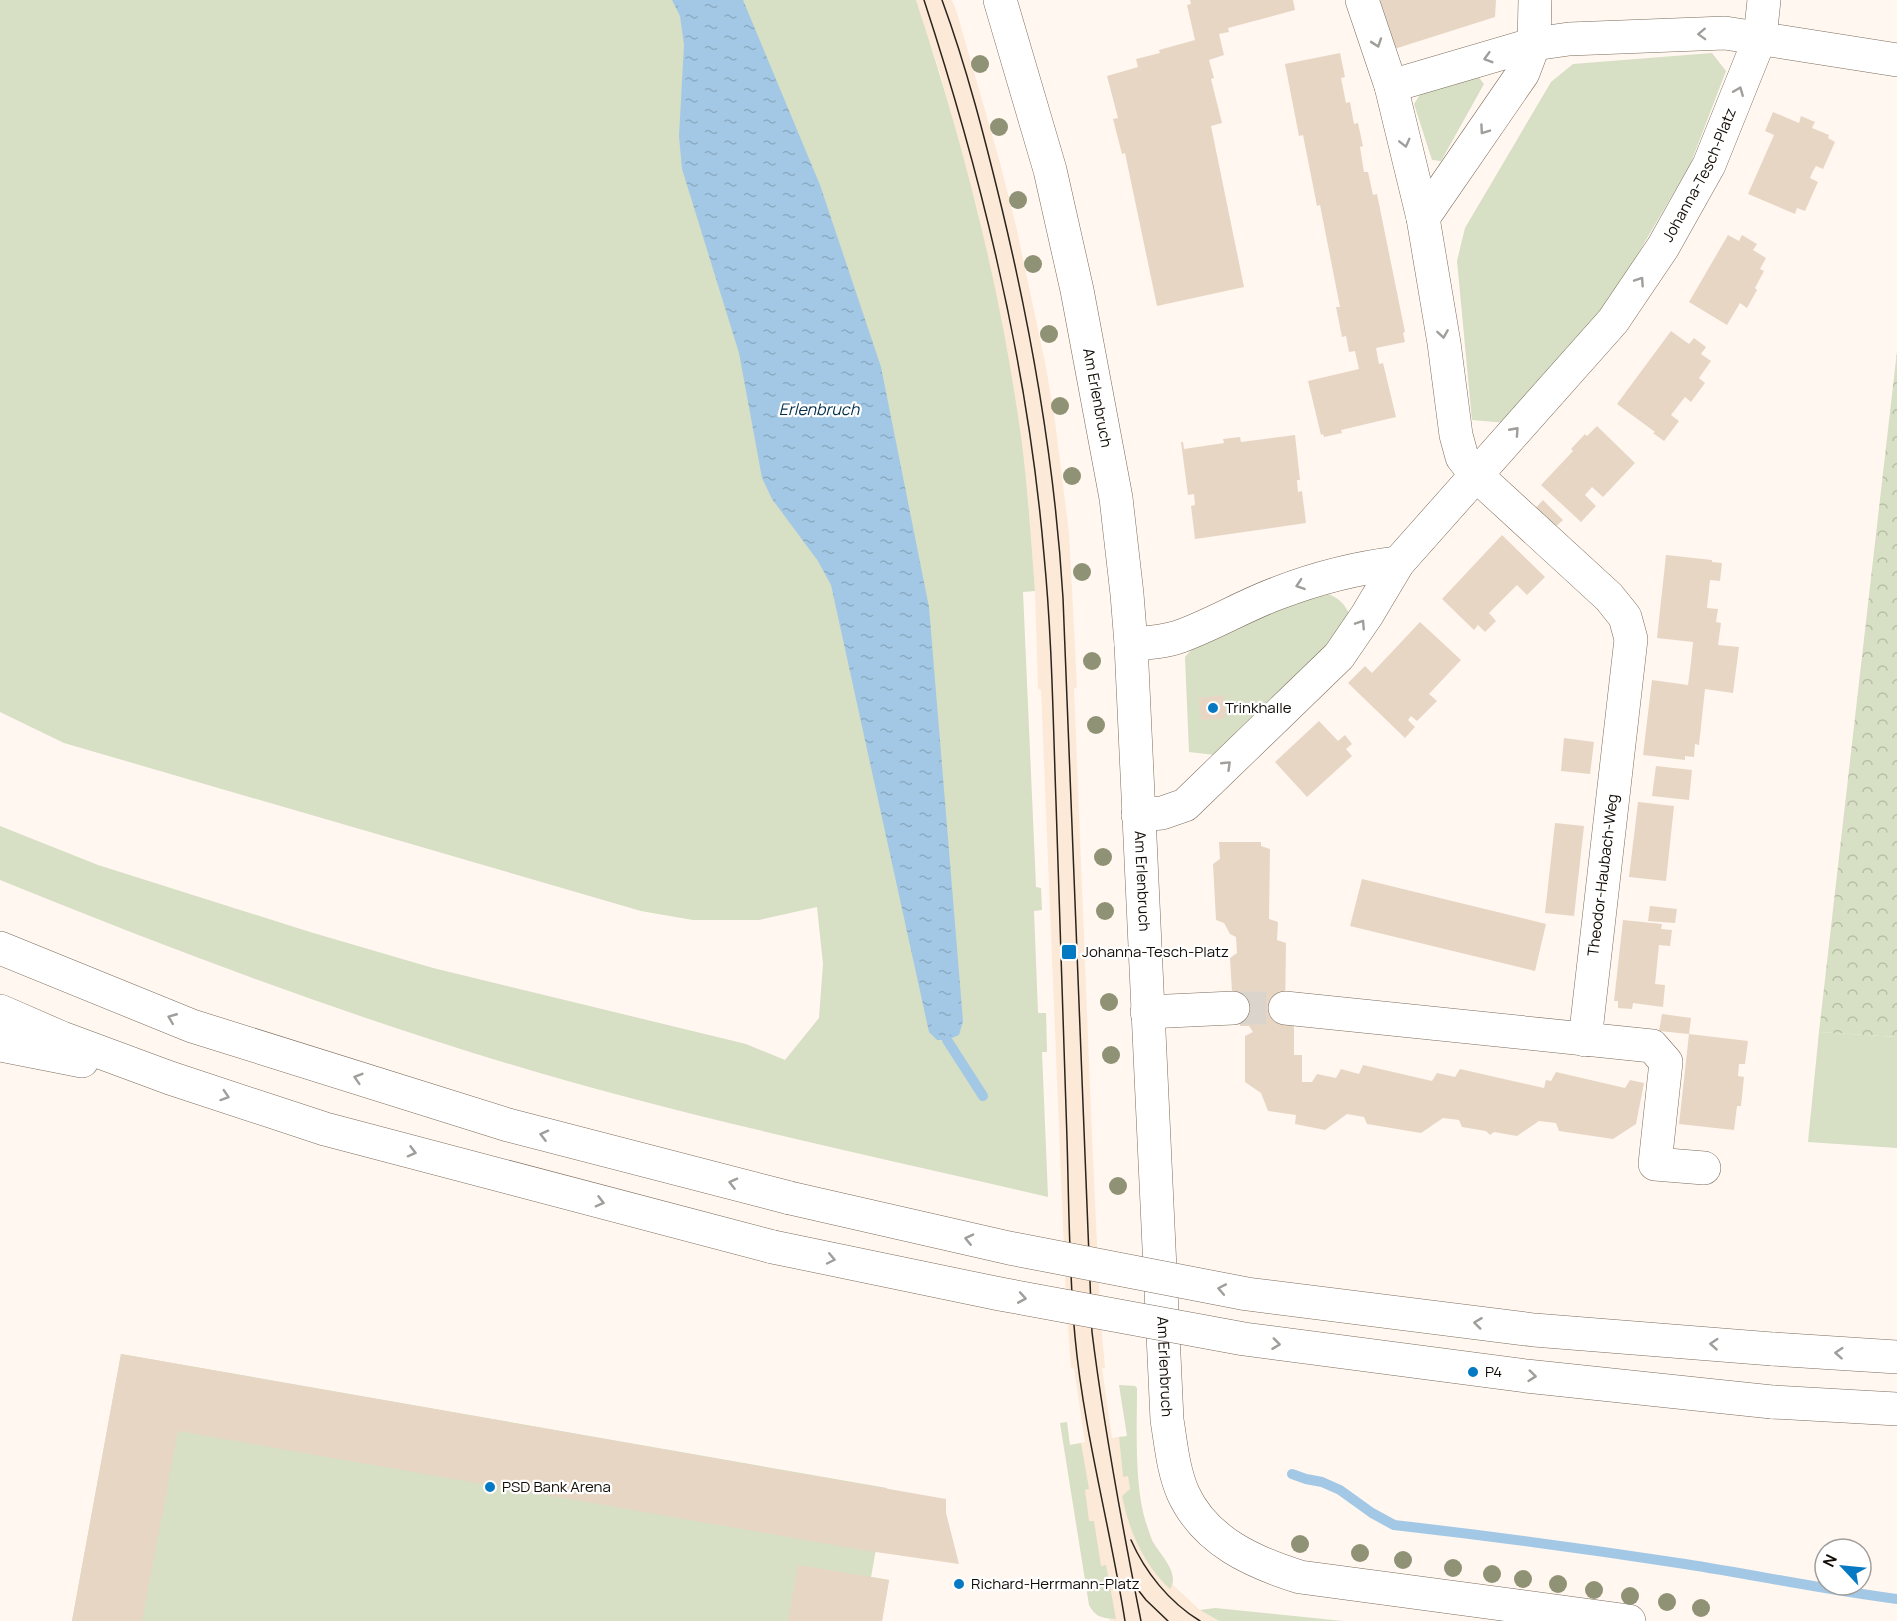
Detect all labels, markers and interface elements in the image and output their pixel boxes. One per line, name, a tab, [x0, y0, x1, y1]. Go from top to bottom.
one-way arrow	[1697, 28, 1706, 40]
one-way arrow	[1369, 37, 1382, 48]
one-way arrow	[1483, 51, 1494, 63]
one-way arrow	[1732, 86, 1744, 97]
street label: Johanna-Tesch-Platz	[1657, 105, 1741, 245]
one-way arrow	[1480, 124, 1491, 135]
one-way arrow	[1398, 138, 1411, 148]
one-way arrow	[1633, 277, 1644, 288]
one-way arrow	[1436, 329, 1449, 339]
street label: Am Erlenbruch	[1078, 346, 1117, 449]
water label: Erlenbruch	[779, 398, 860, 420]
one-way arrow	[1508, 427, 1519, 438]
one-way arrow	[1296, 578, 1306, 590]
one-way arrow	[1354, 620, 1365, 631]
place label: Trinkhalle	[1225, 697, 1292, 718]
marker: Trinkhalle	[1206, 701, 1220, 715]
one-way arrow	[1220, 761, 1231, 772]
street label: Theodor-Haubach-Weg	[1582, 793, 1623, 957]
street label: Am Erlenbruch	[1130, 830, 1155, 932]
place label: Johanna-Tesch-Platz	[1082, 941, 1229, 962]
marker: Johanna-Tesch-Platz	[1060, 943, 1078, 961]
one-way arrow	[168, 1013, 179, 1025]
one-way arrow	[353, 1073, 364, 1085]
one-way arrow	[219, 1089, 230, 1102]
one-way arrow	[540, 1129, 550, 1142]
one-way arrow	[406, 1145, 417, 1157]
one-way arrow	[728, 1178, 738, 1191]
one-way arrow	[595, 1194, 605, 1207]
one-way arrow	[964, 1233, 974, 1246]
one-way arrow	[825, 1252, 835, 1265]
one-way arrow	[1217, 1283, 1227, 1296]
one-way arrow	[1016, 1291, 1026, 1304]
street label: Am Erlenbruch	[1152, 1316, 1178, 1417]
one-way arrow	[1473, 1318, 1482, 1330]
one-way arrow	[1271, 1337, 1280, 1349]
one-way arrow	[1709, 1338, 1718, 1351]
one-way arrow	[1834, 1347, 1843, 1360]
place label: P4	[1485, 1361, 1502, 1382]
marker: P4	[1466, 1365, 1480, 1379]
one-way arrow	[1527, 1369, 1536, 1382]
place label: PSD Bank Arena	[502, 1476, 611, 1497]
marker: PSD Bank Arena	[483, 1480, 497, 1494]
north arrow	[1813, 1537, 1873, 1597]
text: N	[1817, 1550, 1842, 1570]
place label: Richard-Herrmann-Platz	[971, 1573, 1140, 1594]
marker: Richard-Herrmann-Platz	[952, 1577, 966, 1591]

